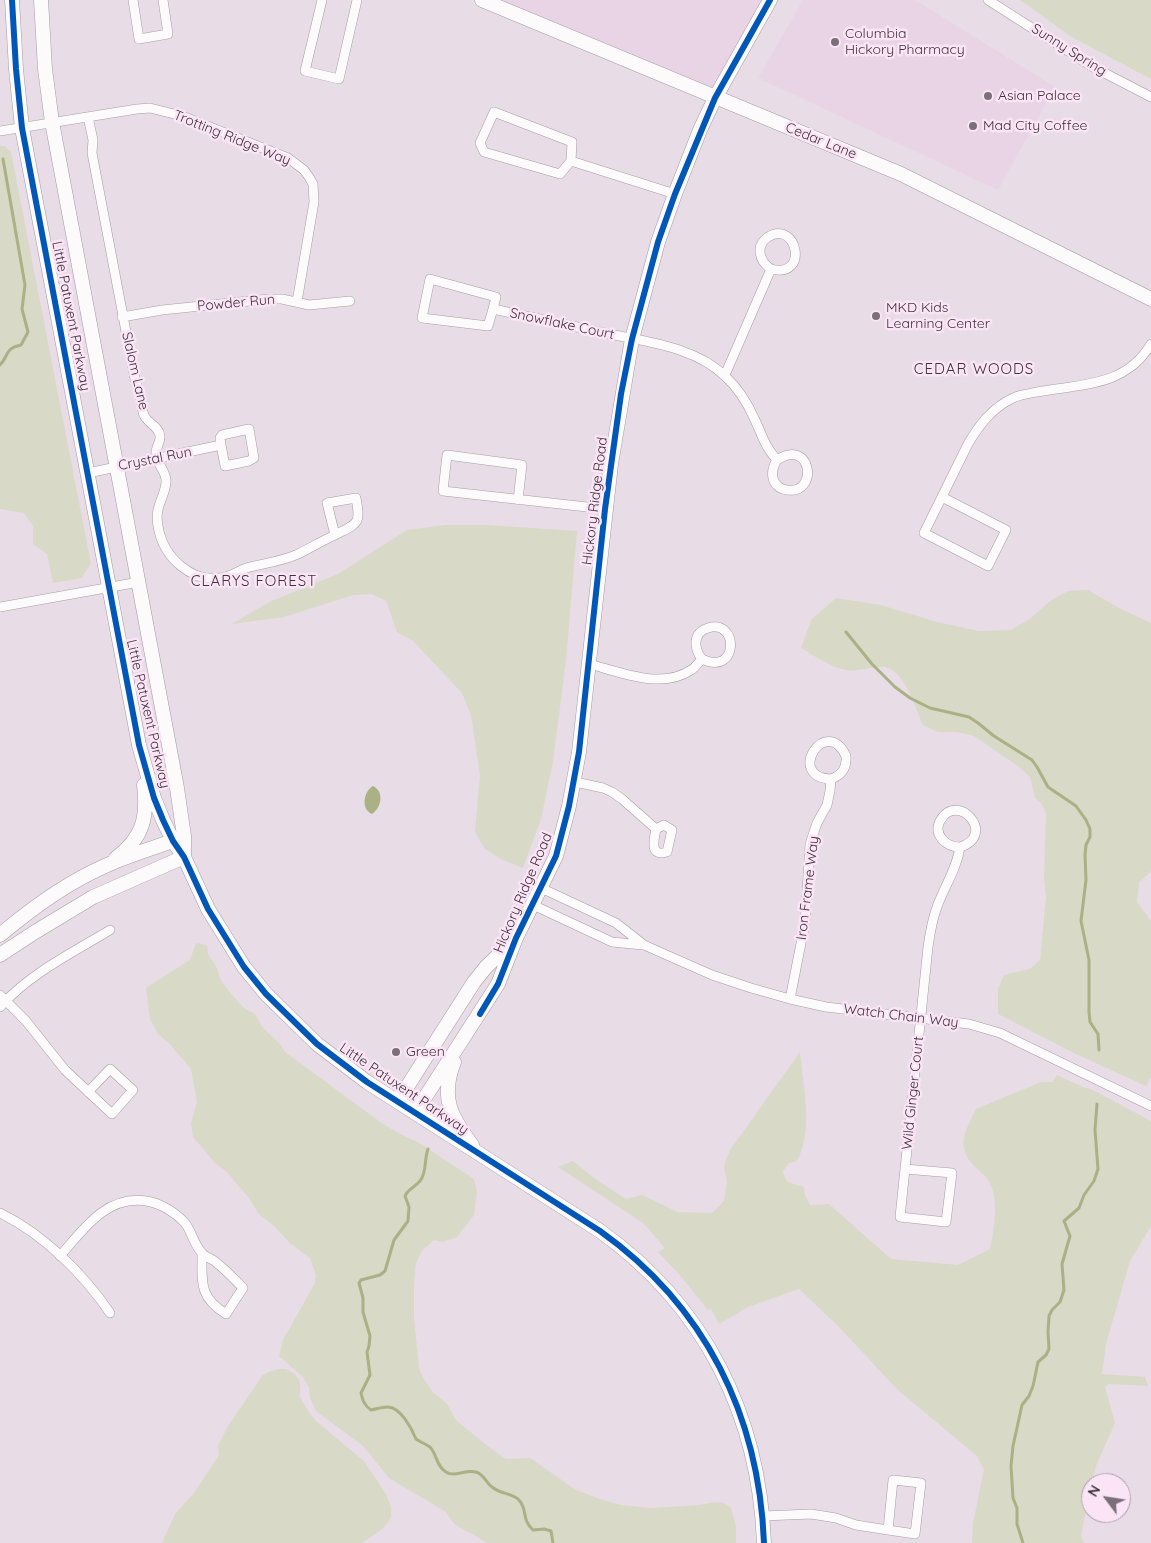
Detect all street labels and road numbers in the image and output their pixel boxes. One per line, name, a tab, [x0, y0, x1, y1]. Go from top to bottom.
street label: Sunny Spring	[1028, 20, 1110, 80]
street label: Trotting Ridge Way	[171, 107, 293, 169]
street label: Cedar Lane	[783, 119, 859, 163]
street label: Little Patuxent Parkway	[48, 240, 94, 392]
street label: Powder Run	[196, 291, 276, 315]
street label: Snowflake Court	[508, 305, 616, 343]
street label: Slalom Lane	[118, 330, 152, 412]
street label: Hickory Ridge Road	[579, 436, 611, 566]
street label: Crystal Run	[117, 444, 193, 474]
street label: Little Patuxent Parkway	[123, 638, 173, 790]
street label: Hickory Ridge Road	[490, 830, 556, 956]
street label: Iron Frame Way	[793, 835, 823, 941]
street label: Watch Chain Way	[842, 1001, 960, 1031]
street label: Wild Ginger Court	[899, 1035, 927, 1151]
street label: Little Patuxent Parkway	[336, 1040, 472, 1138]

